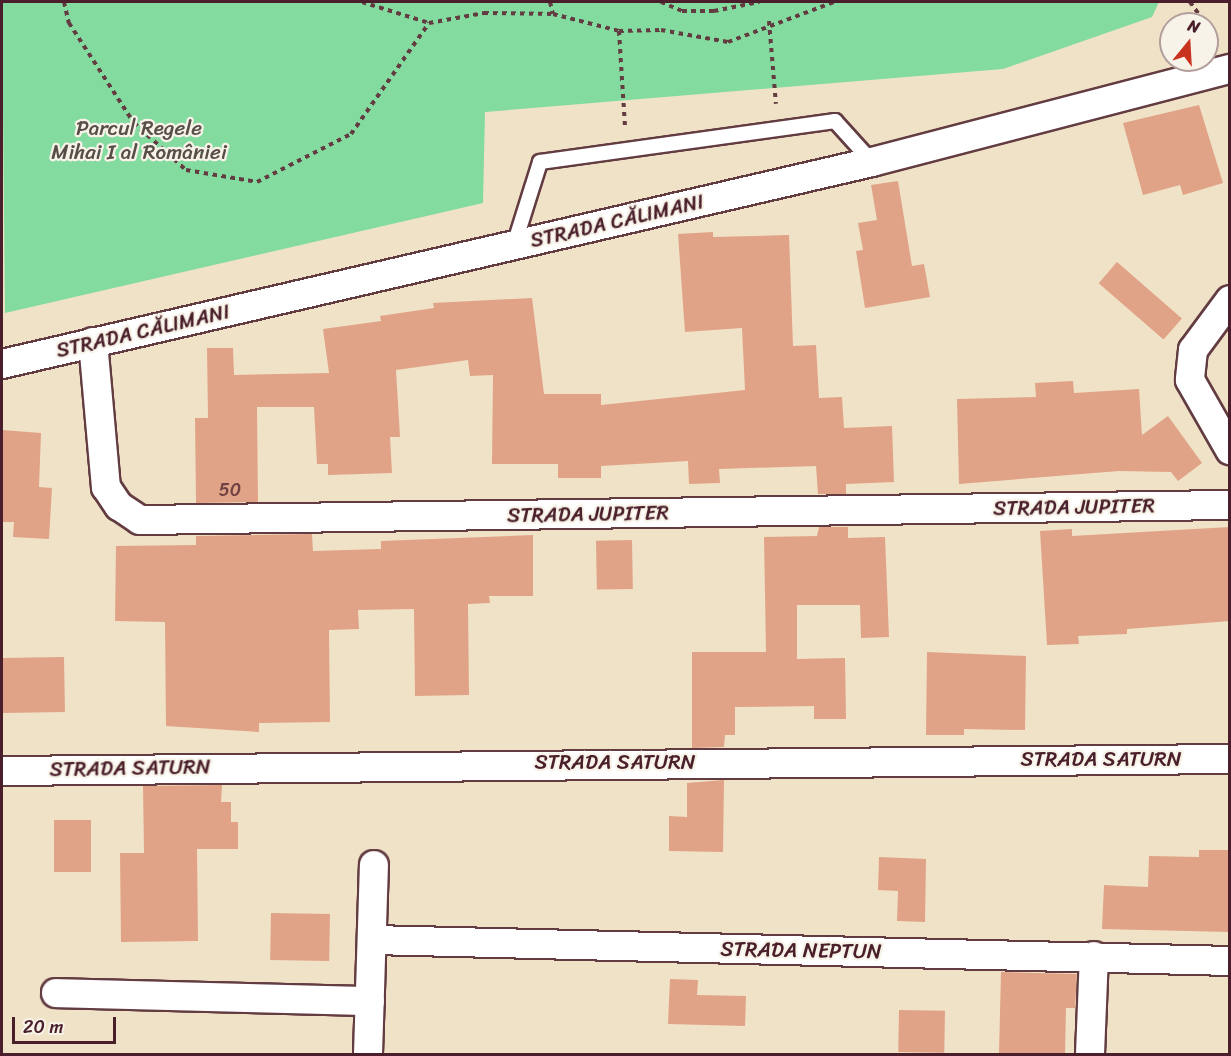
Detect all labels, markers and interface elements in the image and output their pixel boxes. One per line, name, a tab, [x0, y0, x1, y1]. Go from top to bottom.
text: N	[1184, 11, 1204, 42]
north arrow	[1159, 12, 1219, 72]
park label: Parcul Regele Mihai I al României	[52, 115, 226, 165]
street label: STRADA CĂLIMANI	[527, 189, 707, 253]
street label: STRADA CĂLIMANI	[53, 299, 233, 363]
house number: 50	[219, 479, 241, 501]
street label: STRADA JUPITER	[994, 493, 1154, 521]
street label: STRADA JUPITER	[508, 500, 668, 528]
street label: STRADA SATURN	[1020, 746, 1182, 772]
street label: STRADA SATURN	[534, 749, 696, 775]
street label: STRADA SATURN	[49, 754, 211, 782]
street label: STRADA NEPTUN	[721, 936, 881, 964]
scale bar	[15, 1005, 118, 1043]
text: 20 m	[23, 1011, 63, 1043]

